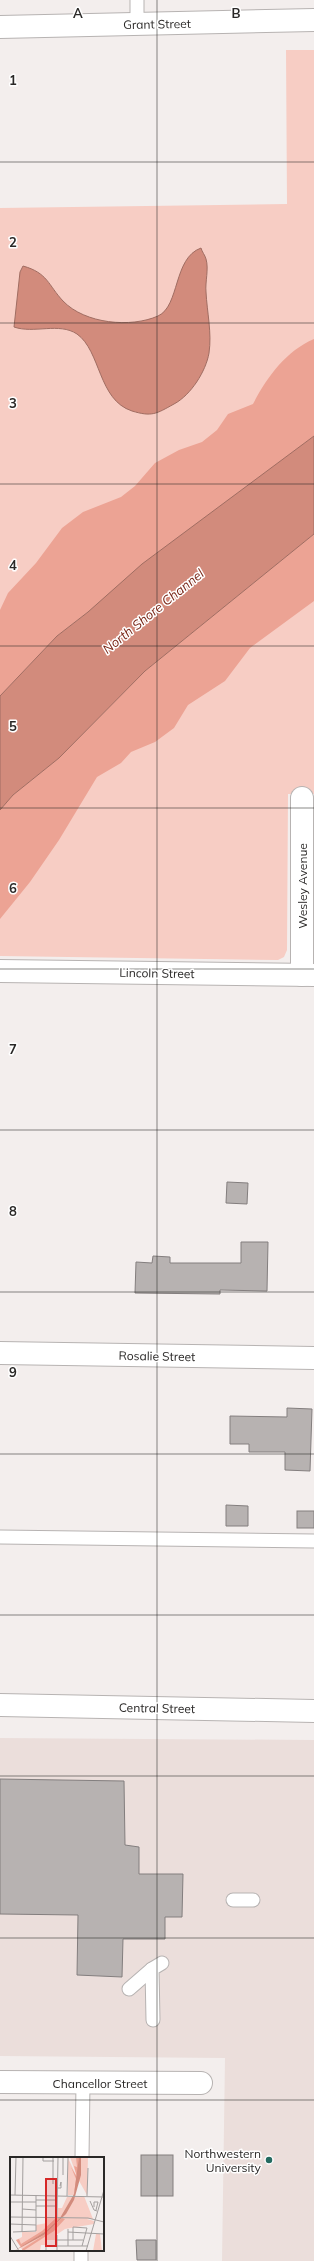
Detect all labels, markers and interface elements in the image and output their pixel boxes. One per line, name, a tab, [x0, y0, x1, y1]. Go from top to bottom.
text: A	[73, 5, 83, 21]
text: B	[232, 5, 241, 21]
street label: Grant Street	[123, 16, 191, 32]
text: 1	[9, 72, 17, 88]
text: 2	[9, 234, 17, 250]
text: 3	[9, 395, 17, 411]
text: 4	[9, 557, 17, 573]
water label: North Shore Channel	[99, 565, 208, 657]
text: 5	[9, 718, 17, 734]
street label: Wesley Avenue	[295, 843, 310, 929]
text: 6	[9, 880, 17, 896]
street label: Lincoln Street	[119, 965, 195, 981]
text: 7	[9, 1041, 17, 1057]
text: 8	[9, 1203, 17, 1219]
street label: Rosalie Street	[119, 1348, 195, 1364]
text: 9	[9, 1364, 17, 1380]
street label: Central Street	[119, 1700, 195, 1716]
street label: Chancellor Street	[52, 2076, 148, 2091]
place label: Northwestern University	[185, 2146, 262, 2175]
marker: Northwestern University	[264, 2155, 274, 2165]
inset map	[10, 2157, 104, 2251]

